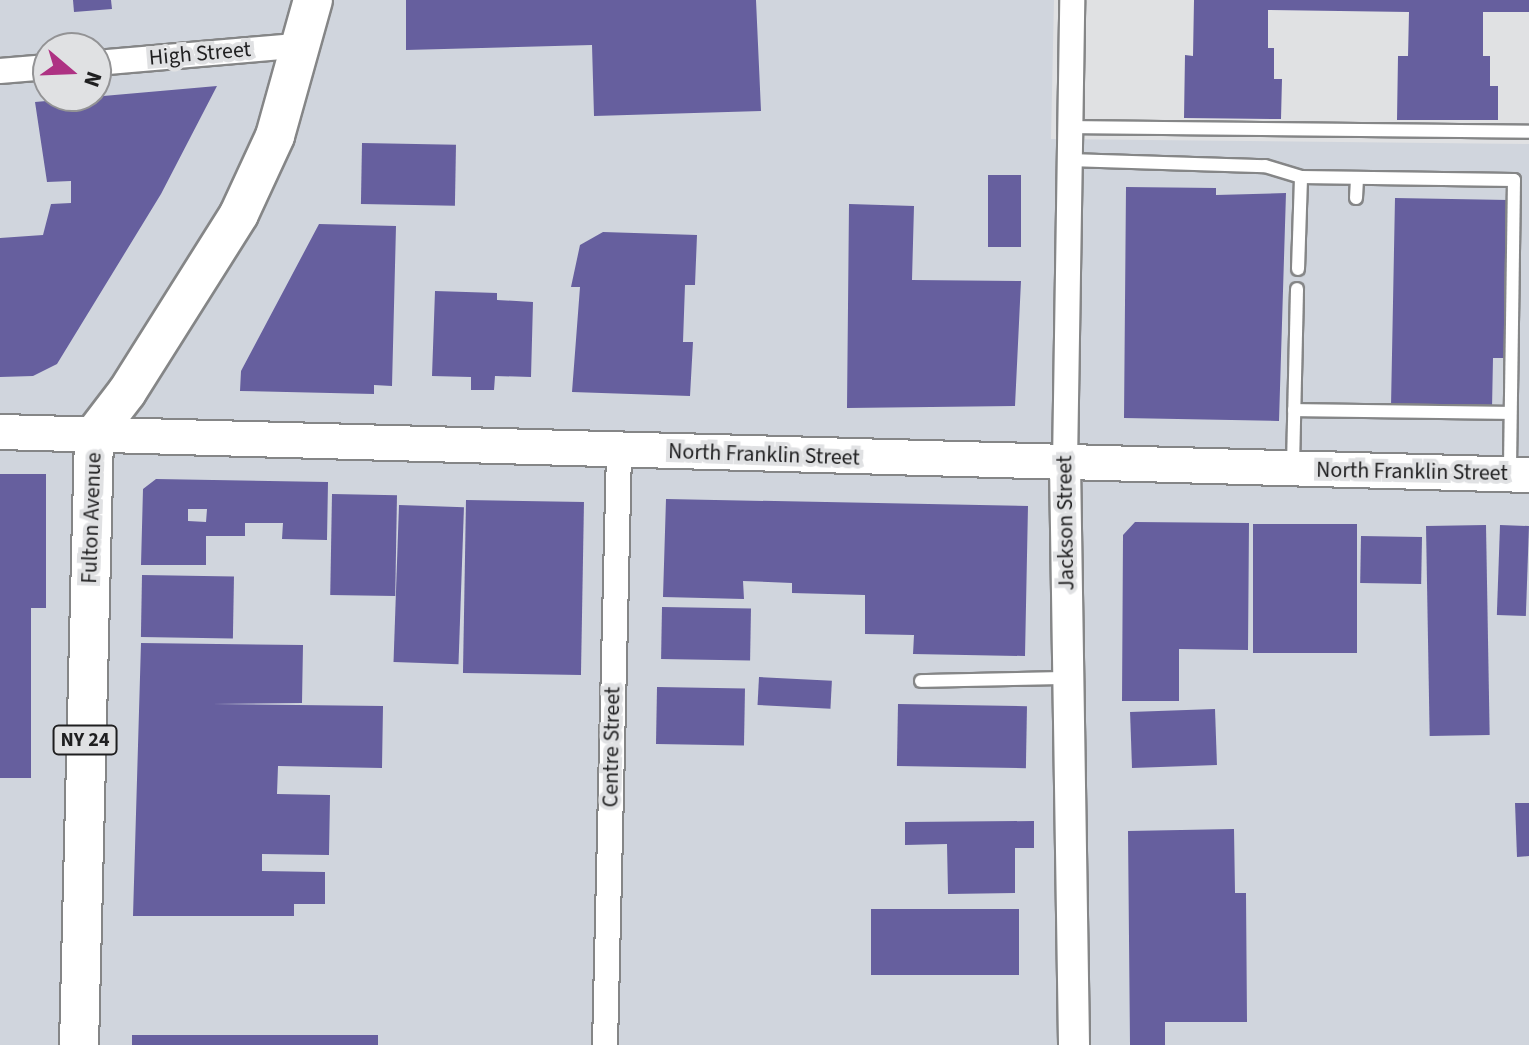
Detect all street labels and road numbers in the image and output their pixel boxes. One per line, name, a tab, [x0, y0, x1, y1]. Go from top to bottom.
street label: High Street	[148, 36, 252, 72]
street label: North Franklin Street	[668, 438, 860, 472]
street label: Fulton Avenue	[77, 452, 107, 584]
street label: Jackson Street	[1052, 455, 1080, 591]
street label: North Franklin Street	[1316, 457, 1508, 487]
street label: Centre Street	[598, 686, 626, 808]
road number: NY 24	[51, 724, 119, 756]

